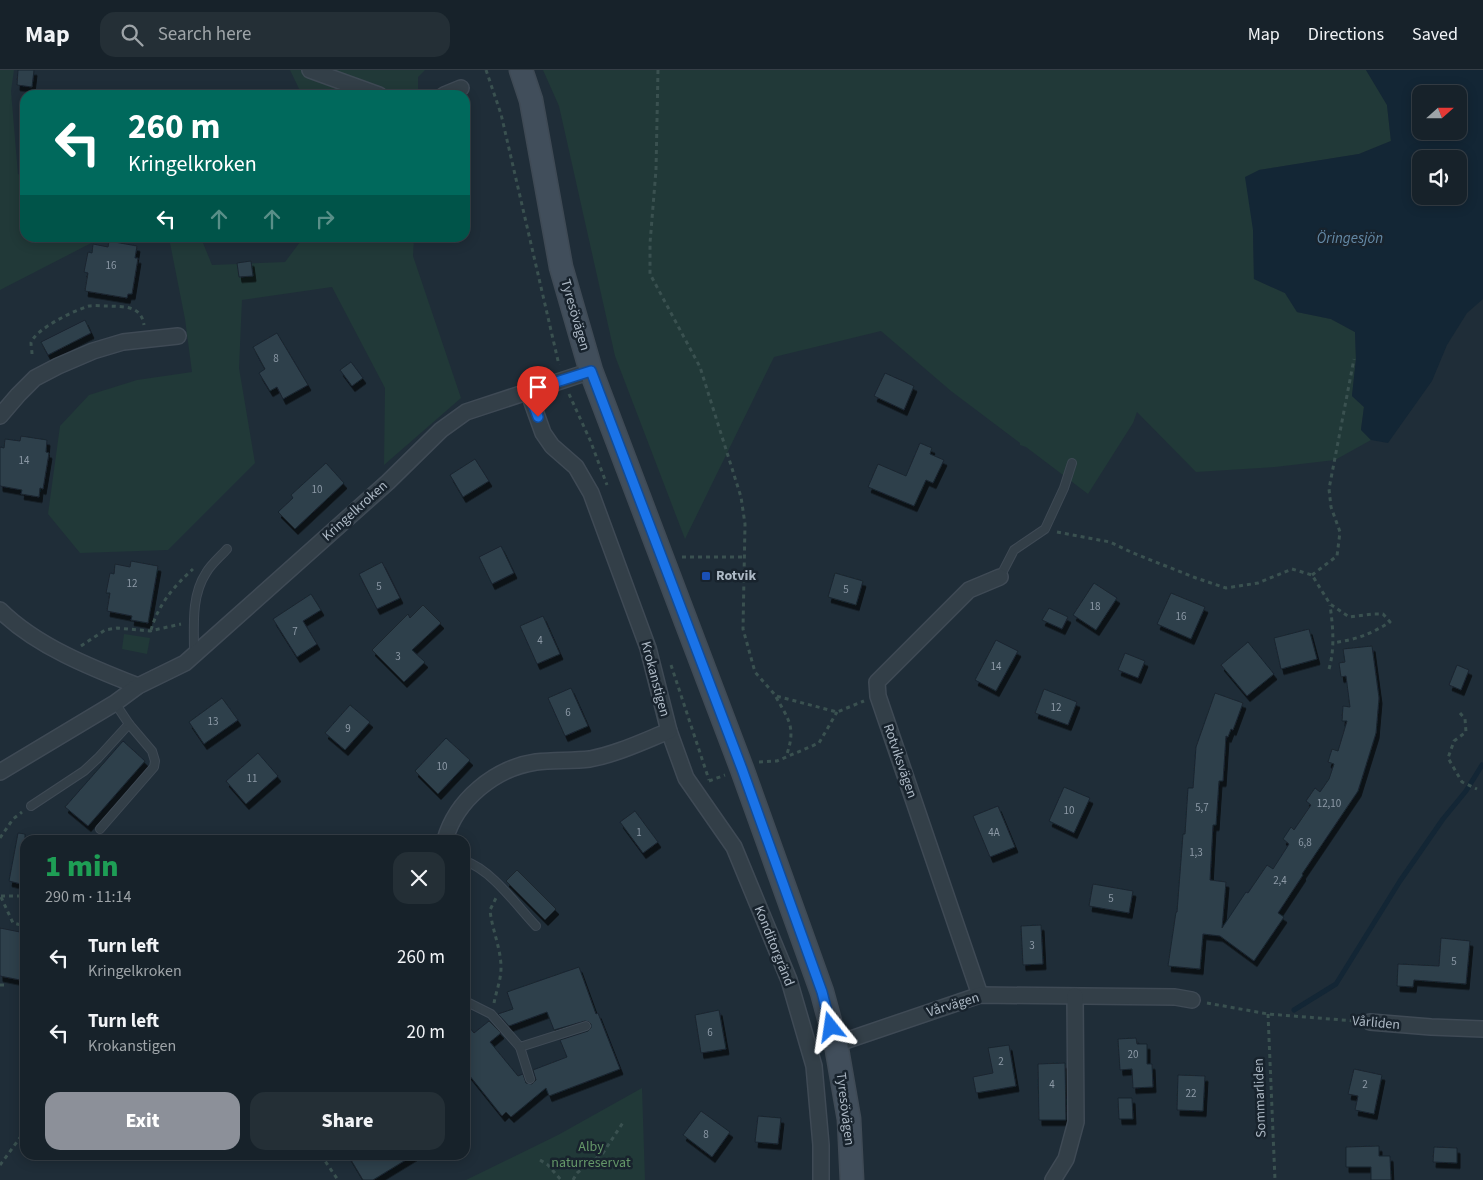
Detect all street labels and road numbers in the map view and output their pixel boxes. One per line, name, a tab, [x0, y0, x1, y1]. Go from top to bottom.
street label: Tyresövägen	[555, 277, 595, 353]
street label: Kringelkroken	[318, 476, 392, 546]
street label: Krokanstigen	[635, 639, 675, 719]
street label: Rotviksvägen	[878, 721, 922, 801]
street label: Konditorgränd	[749, 903, 799, 989]
street label: Vårvägen	[924, 988, 982, 1022]
street label: Vårliden	[1351, 1011, 1401, 1035]
street label: Sommarliden	[1249, 1058, 1271, 1138]
street label: Tyresövägen	[831, 1071, 859, 1147]

